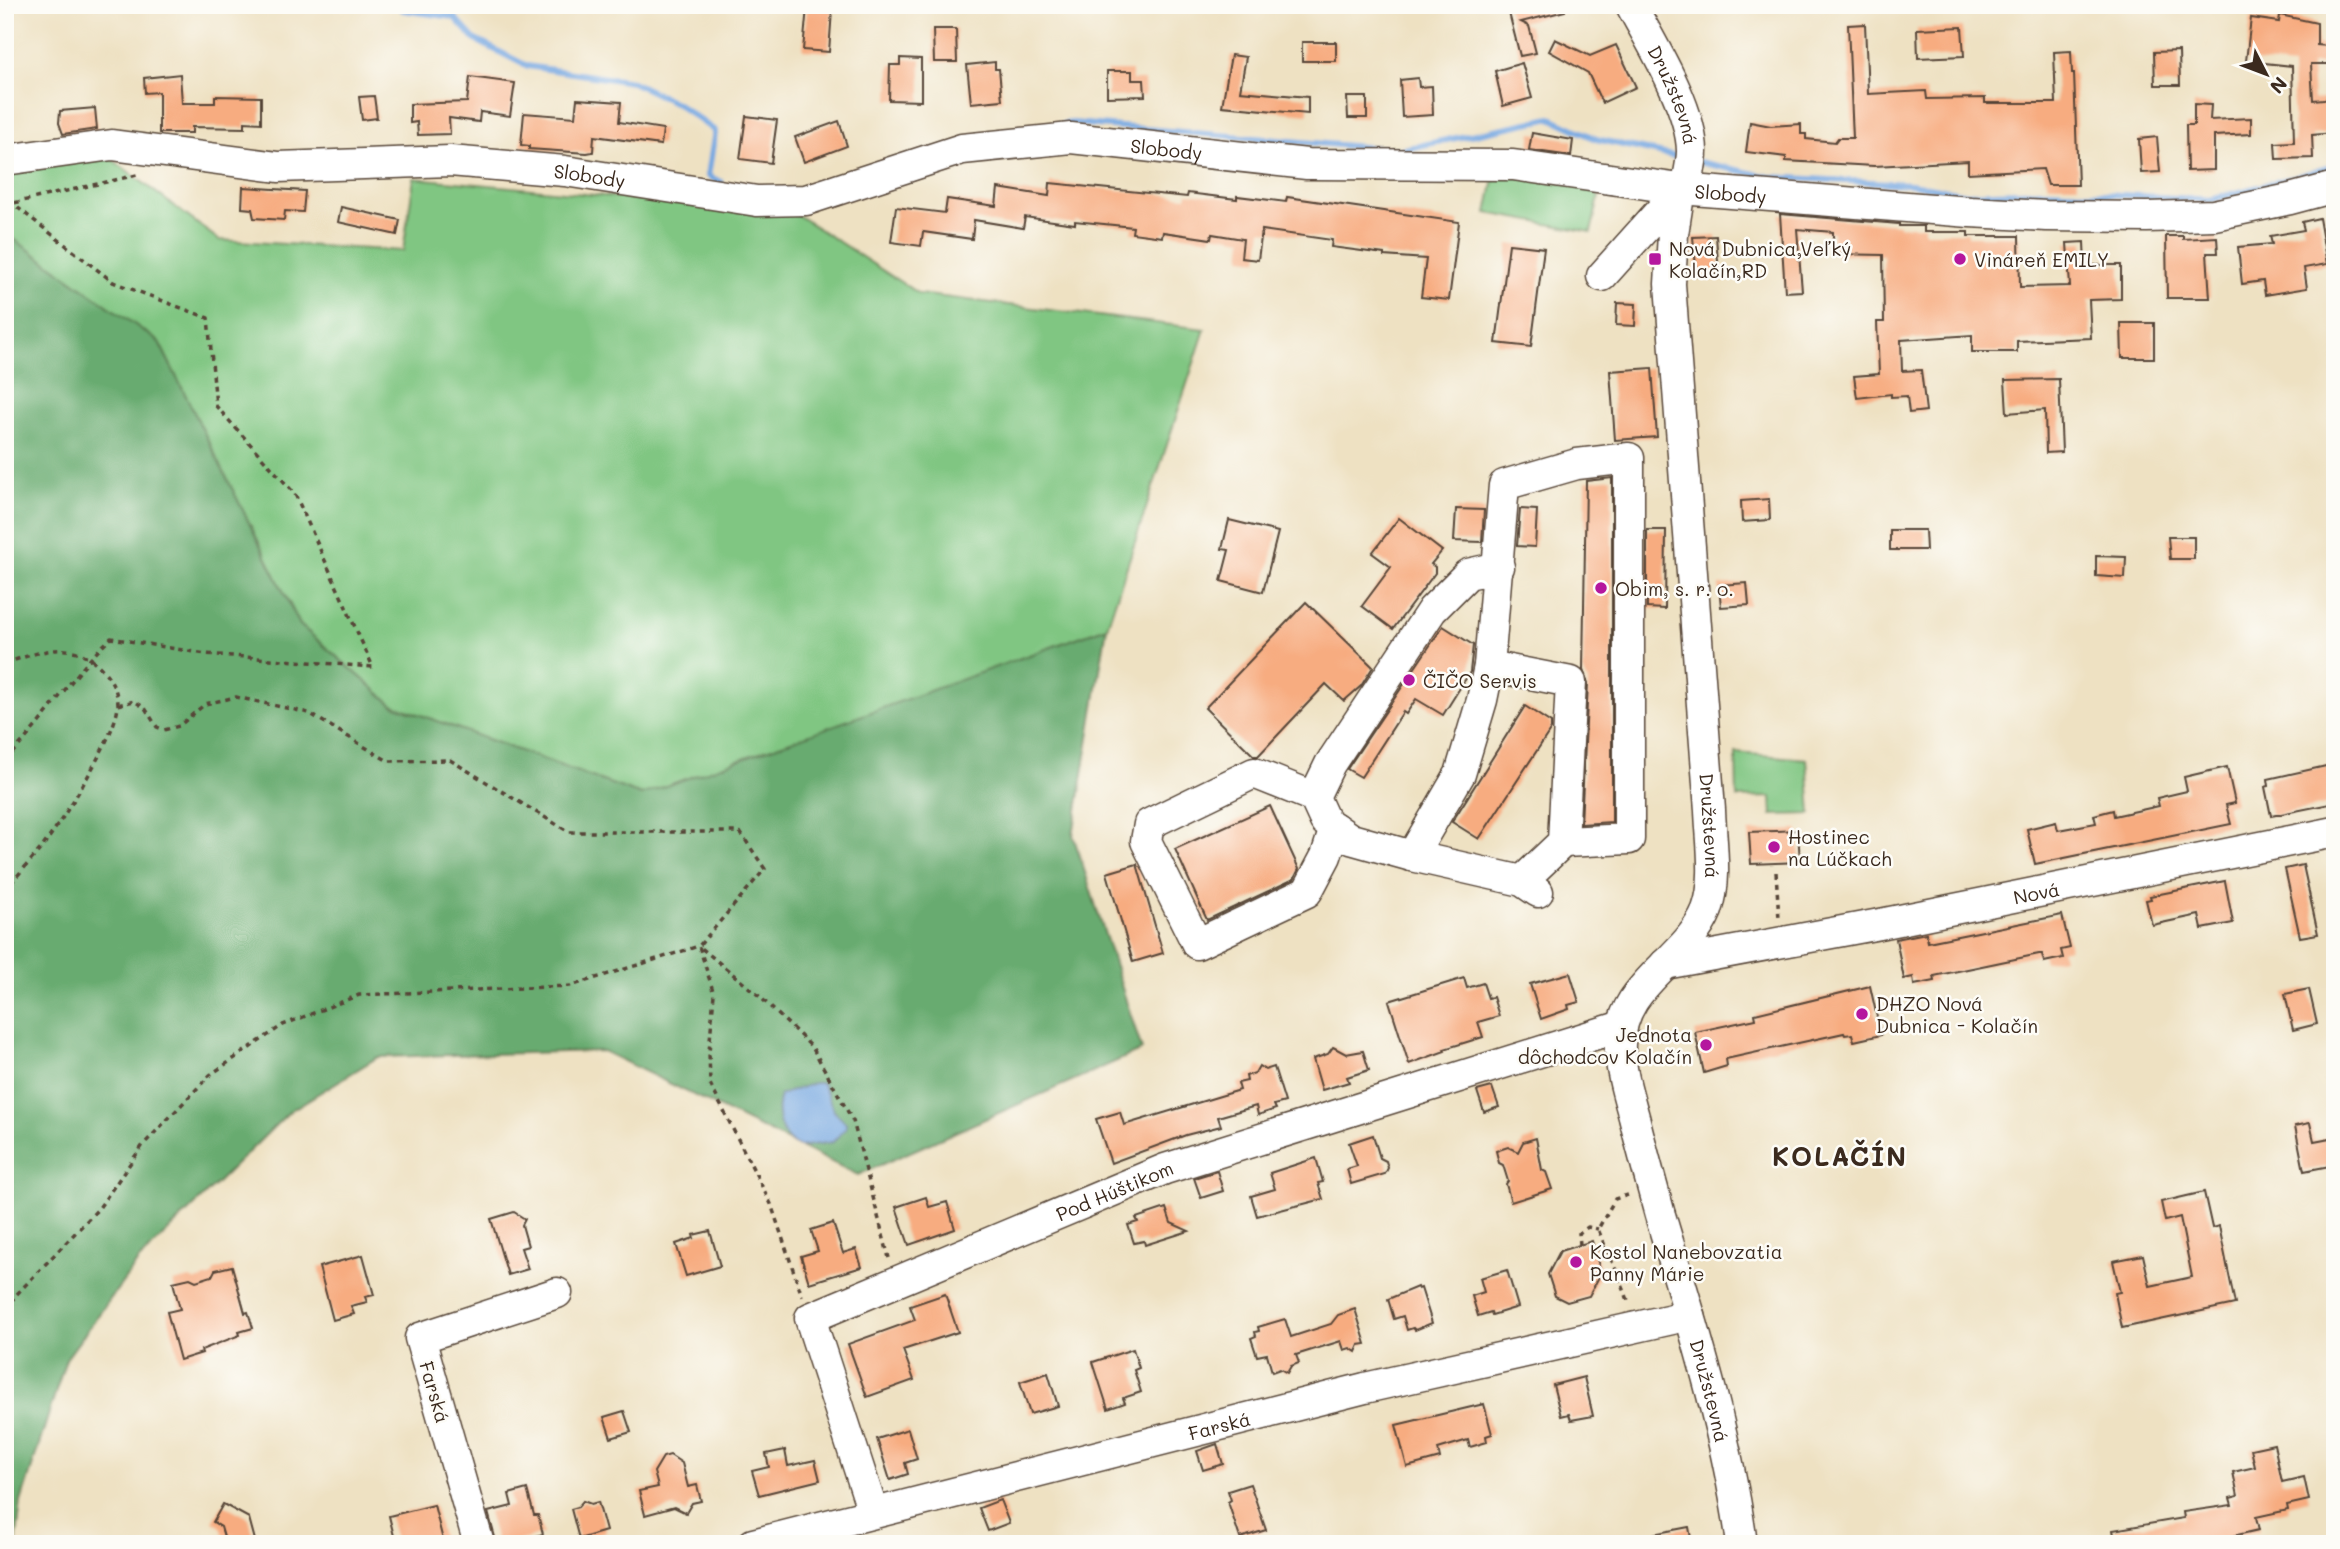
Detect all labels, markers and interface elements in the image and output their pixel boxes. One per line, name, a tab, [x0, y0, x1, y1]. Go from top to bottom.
north arrow	[2232, 38, 2302, 108]
street label: Družstevná	[1643, 41, 1704, 146]
text: N	[2265, 72, 2293, 99]
street label: Slobody	[1129, 132, 1204, 165]
street label: Slobody	[553, 158, 627, 193]
street label: Slobody	[1694, 178, 1768, 208]
place label: Nová Dubnica,Veľký Kolačín,RD	[1669, 236, 1851, 283]
place label: Vináreň EMILY	[1974, 247, 2109, 272]
marker: Nová Dubnica,Veľký Kolačín,RD	[1647, 251, 1663, 267]
marker: Vináreň EMILY	[1952, 251, 1968, 267]
place label: Obim, s. r. o.	[1615, 576, 1734, 601]
marker: Obim, s. r. o.	[1593, 580, 1609, 596]
place label: ČIČO Servis	[1423, 668, 1537, 693]
marker: ČIČO Servis	[1401, 672, 1417, 688]
street label: Družstevná	[1695, 772, 1726, 879]
place label: Hostinec na Lúčkach	[1788, 824, 1892, 871]
marker: Hostinec na Lúčkach	[1766, 839, 1782, 855]
street label: Nová	[2011, 876, 2061, 909]
place label: DHZO Nová Dubnica - Kolačín	[1876, 991, 2038, 1038]
marker: DHZO Nová Dubnica - Kolačín	[1854, 1006, 1870, 1022]
place label: Jednota dôchodcov Kolačín	[1518, 1022, 1692, 1069]
marker: Jednota dôchodcov Kolačín	[1698, 1037, 1714, 1053]
district label: KOLAČÍN	[1772, 1139, 1908, 1173]
street label: Pod Húštikom	[1052, 1155, 1177, 1226]
place label: Kostol Nanebovzatia Panny Márie	[1590, 1239, 1783, 1286]
marker: Kostol Nanebovzatia Panny Márie	[1568, 1254, 1584, 1270]
street label: Družstevná	[1685, 1336, 1735, 1444]
street label: Farská	[414, 1358, 456, 1426]
street label: Farská	[1185, 1405, 1253, 1445]

